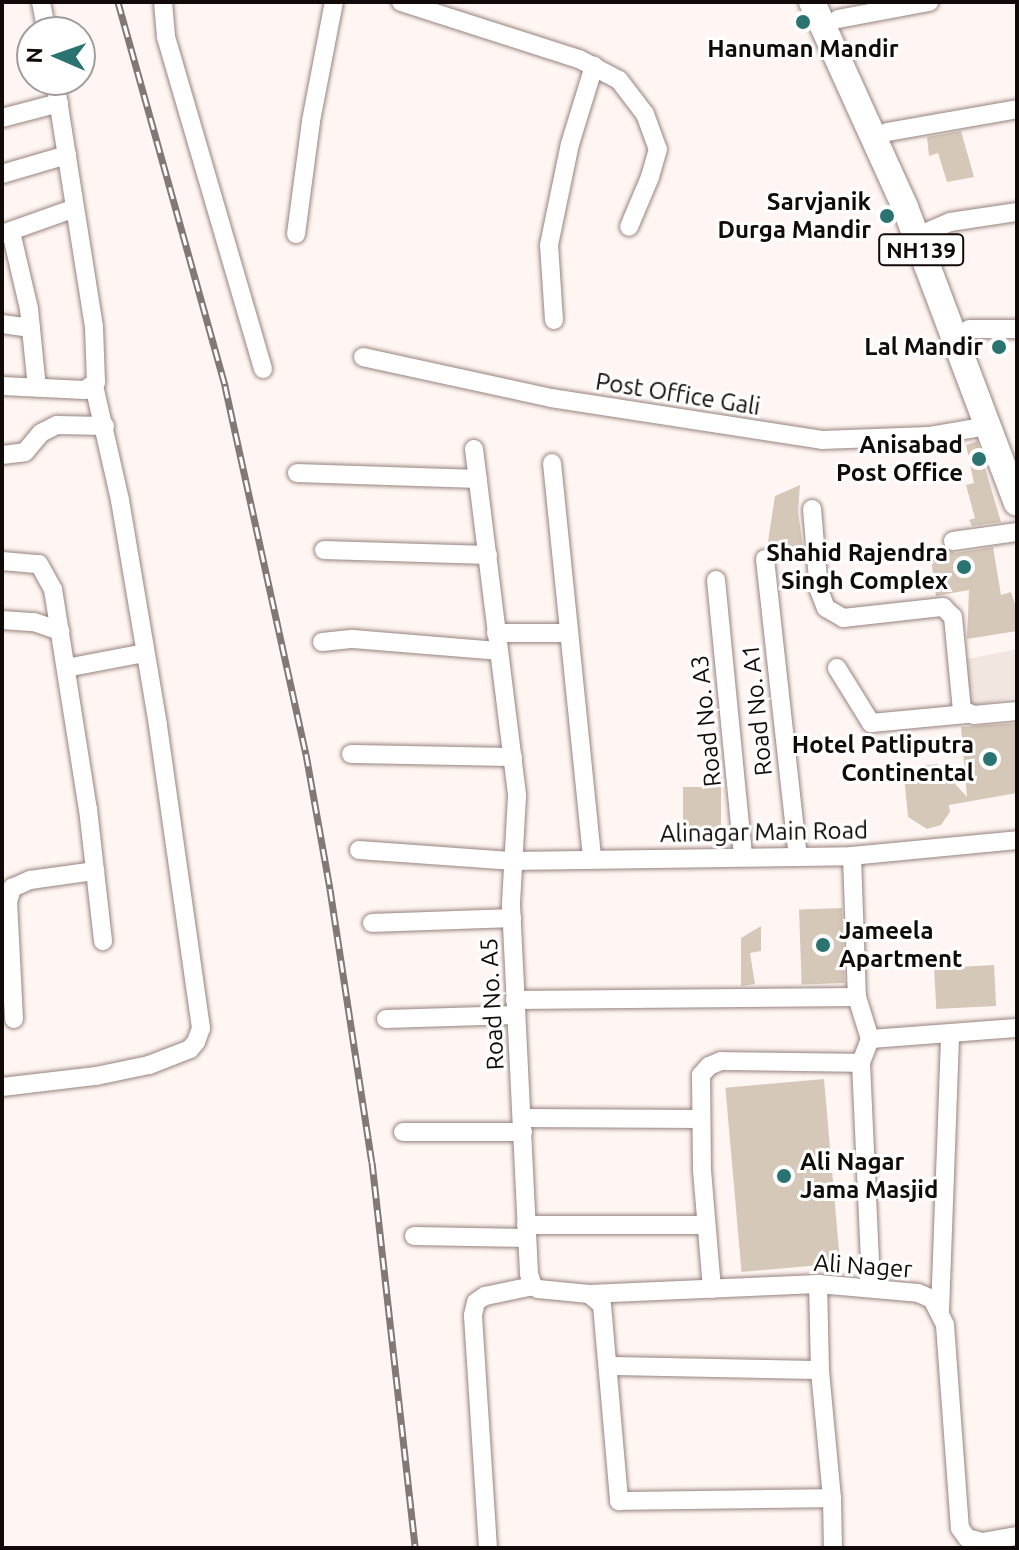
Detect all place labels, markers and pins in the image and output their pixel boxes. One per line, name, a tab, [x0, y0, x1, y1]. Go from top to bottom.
marker: Hanuman Mandir	[794, 13, 812, 31]
place label: Hanuman Mandir	[707, 35, 899, 63]
place label: Sarvjanik Durga Mandir	[718, 188, 871, 244]
marker: Sarvjanik Durga Mandir	[878, 207, 896, 225]
place label: Lal Mandir	[864, 333, 983, 361]
marker: Lal Mandir	[990, 338, 1008, 356]
place label: Anisabad Post Office	[836, 431, 963, 487]
marker: Anisabad Post Office	[970, 450, 988, 468]
place label: Shahid Rajendra Singh Complex	[766, 539, 948, 595]
marker: Shahid Rajendra Singh Complex	[955, 558, 973, 576]
place label: Hotel Patliputra Continental	[792, 731, 974, 787]
marker: Hotel Patliputra Continental	[981, 750, 999, 768]
place label: Jameela Apartment	[839, 917, 962, 973]
marker: Jameela Apartment	[814, 936, 832, 954]
place label: Ali Nagar Jama Masjid	[800, 1148, 938, 1204]
marker: Ali Nagar Jama Masjid	[775, 1167, 793, 1185]

